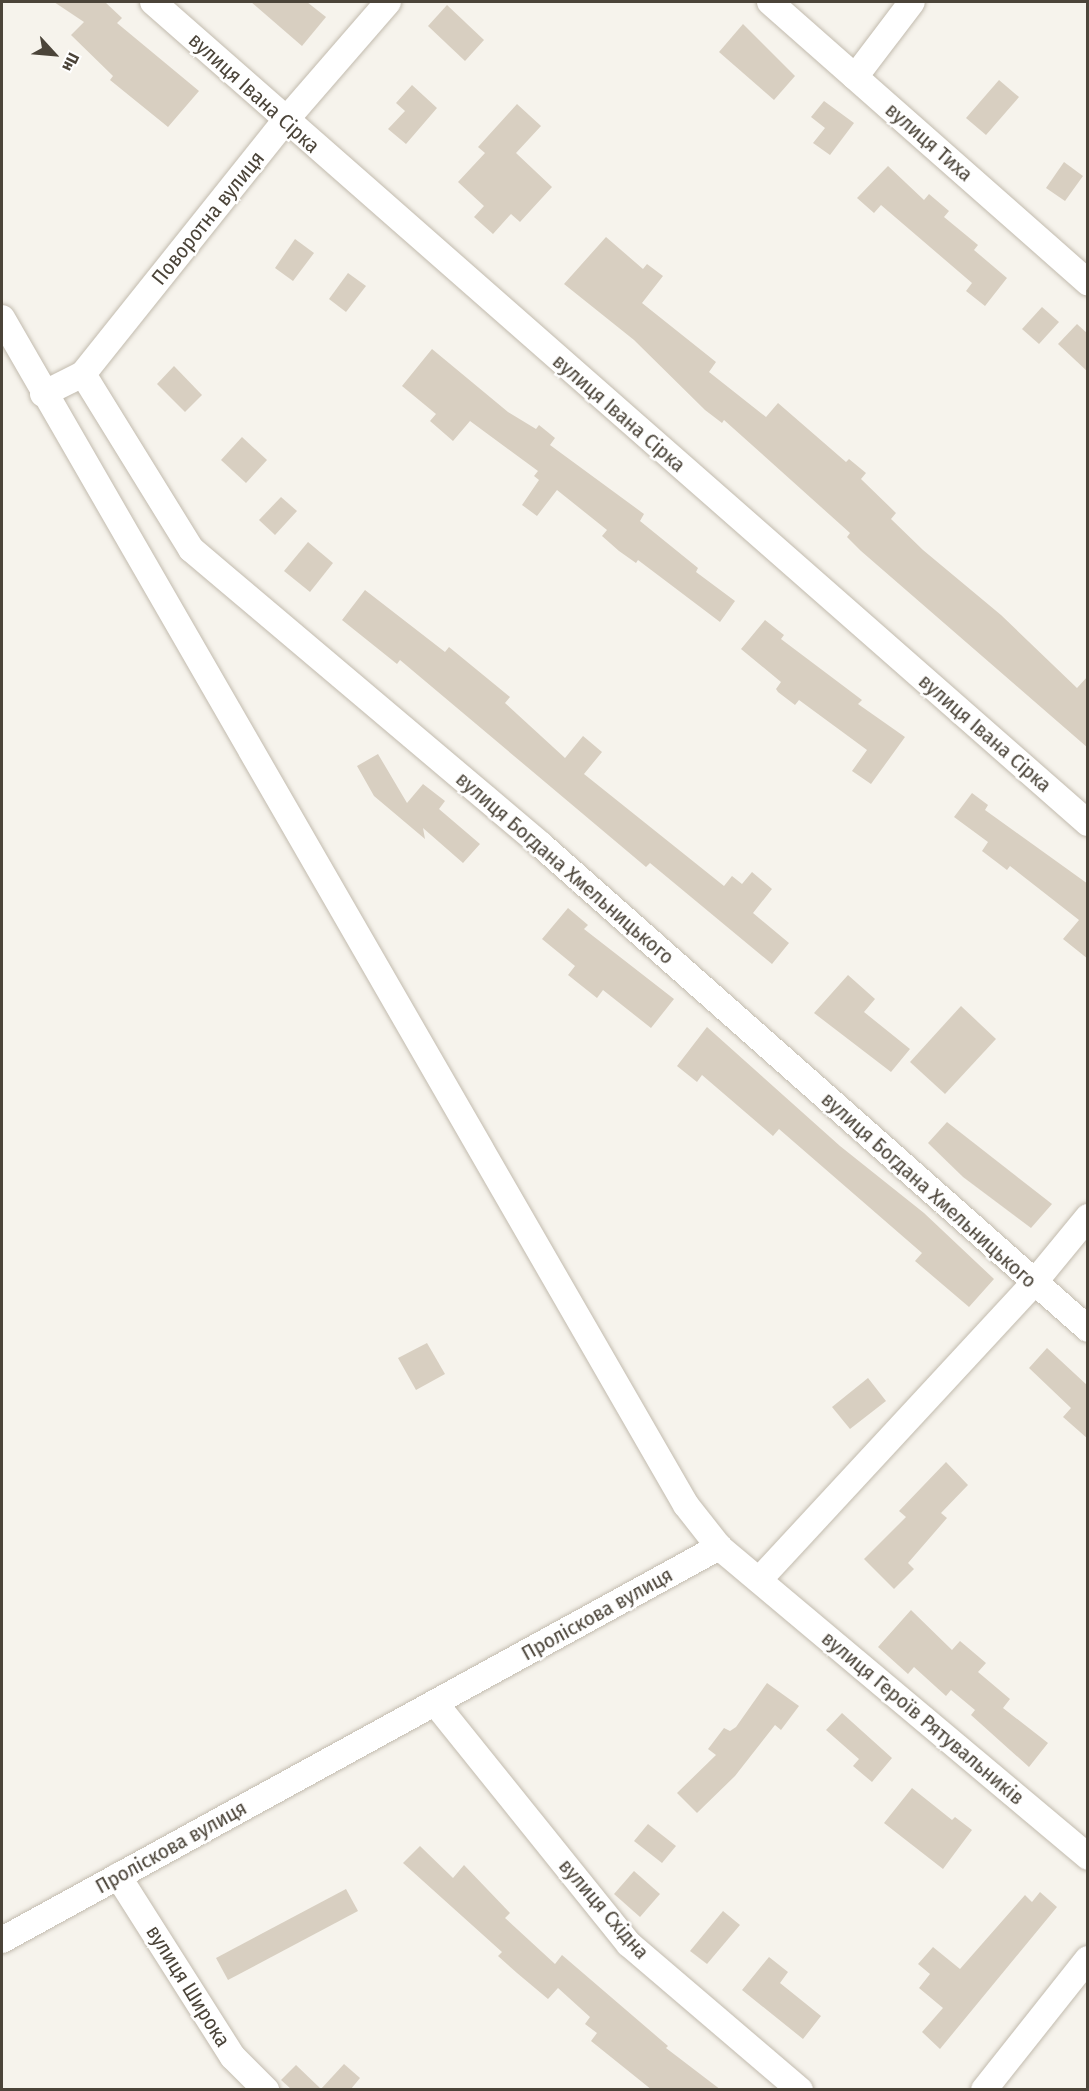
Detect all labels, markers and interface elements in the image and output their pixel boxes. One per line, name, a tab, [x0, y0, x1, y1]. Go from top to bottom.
north arrow	[24, 24, 84, 84]
street label: вулиця Івана Сірка	[183, 28, 325, 158]
text: Пн	[58, 50, 83, 74]
street label: вулиця Тиха	[880, 97, 978, 187]
street label: Поворотна вулиця	[146, 146, 270, 290]
street label: вулиця Івана Сірка	[548, 349, 690, 477]
street label: вулиця Івана Сірка	[914, 669, 1056, 797]
street label: вулиця Богдана Хмельницького	[451, 766, 679, 970]
street label: вулиця Богдана Хмельницького	[816, 1087, 1042, 1293]
street label: Проліскова вулиця	[517, 1562, 677, 1666]
street label: вулиця Героїв Рятувальників	[817, 1626, 1029, 1810]
street label: Проліскова вулиця	[91, 1795, 251, 1899]
street label: вулиця Східна	[554, 1854, 654, 1964]
street label: вулиця Широка	[141, 1921, 235, 2051]

